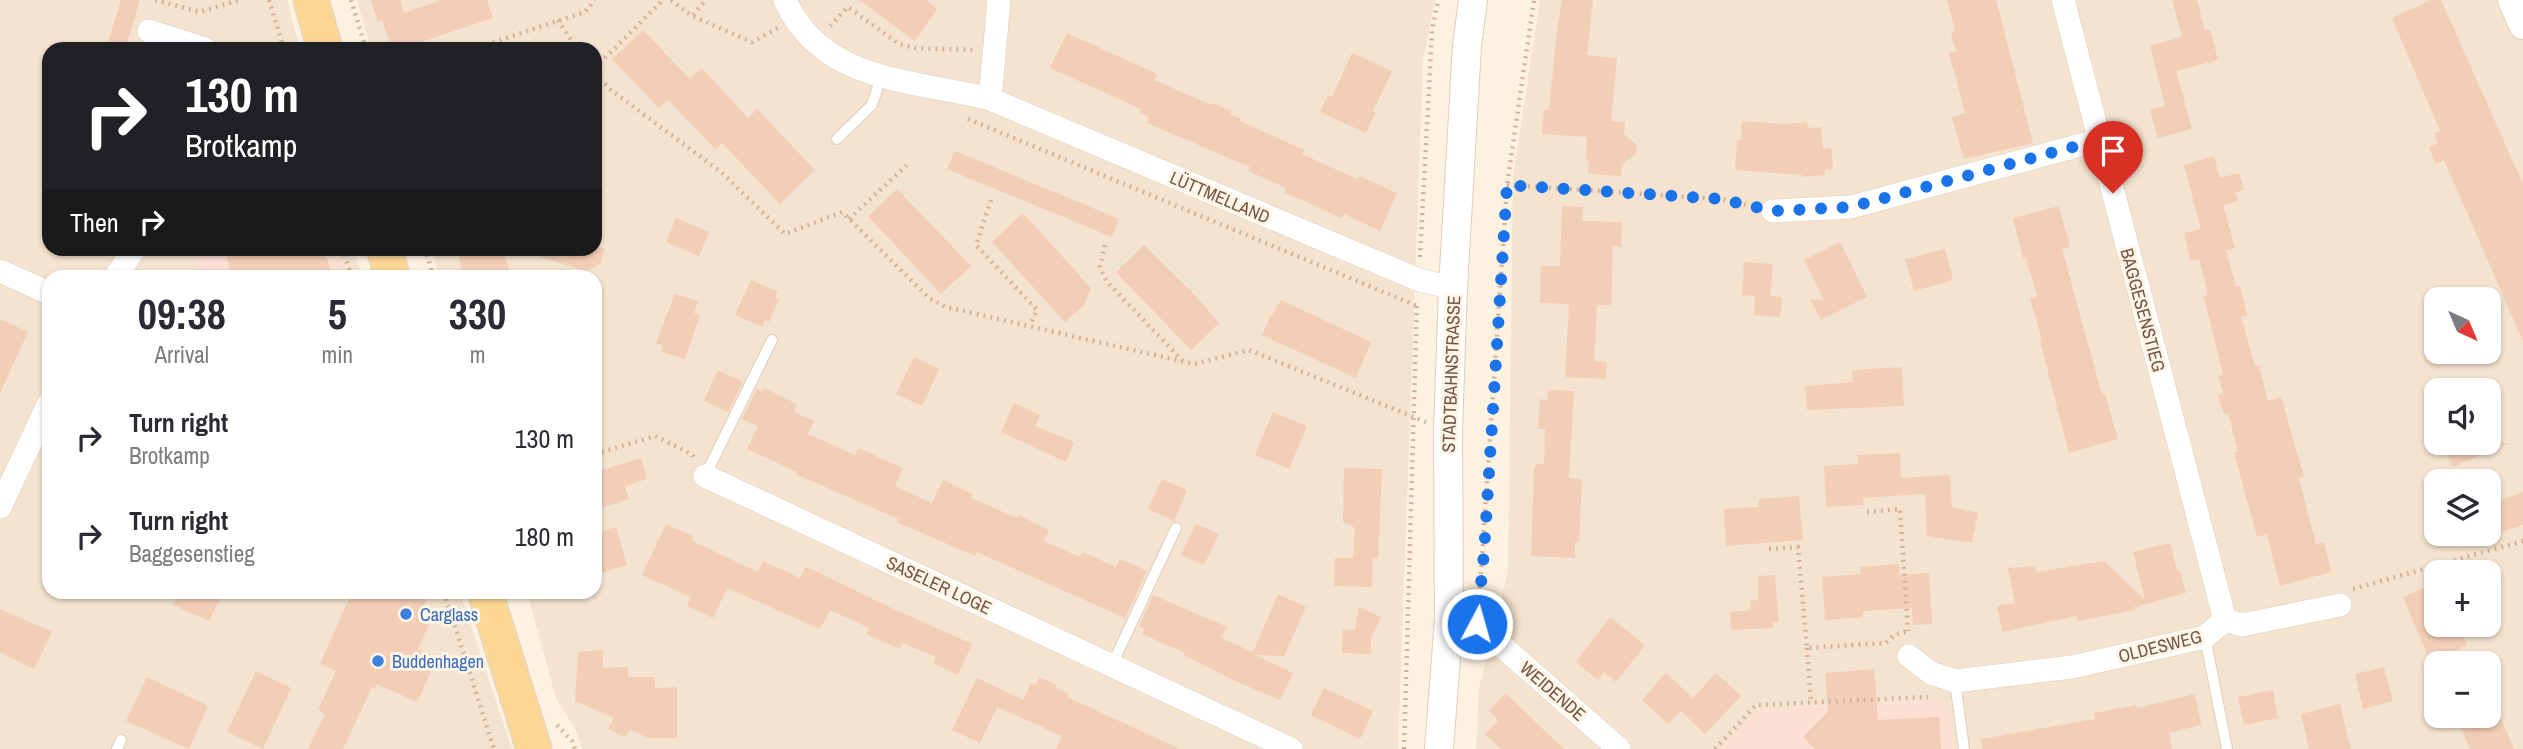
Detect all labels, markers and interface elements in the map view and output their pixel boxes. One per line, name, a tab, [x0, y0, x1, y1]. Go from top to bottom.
text: 130 m	[185, 61, 299, 127]
icon: right	[70, 70, 161, 161]
pin	[2083, 121, 2143, 193]
text: Brotkamp	[185, 124, 297, 167]
icon: arrive	[2094, 132, 2132, 170]
street label: LÜTTMELLAND	[1166, 165, 1274, 229]
icon: right	[133, 203, 171, 241]
text: Then	[70, 205, 119, 240]
street label: BAGGESENSTIEG	[2114, 245, 2172, 375]
text: 09:38	[138, 286, 226, 342]
text: 5	[328, 286, 347, 342]
text: 330	[449, 286, 506, 342]
north arrow	[2424, 287, 2501, 364]
map controls	[2424, 287, 2501, 728]
street label: STADTBAHNSTRASSE	[1436, 295, 1466, 453]
text: Arrival	[155, 339, 209, 370]
text: min	[322, 339, 353, 370]
text: m	[470, 339, 485, 370]
button: sound	[2424, 378, 2501, 455]
text: Turn right	[129, 405, 228, 440]
icon: right	[70, 419, 108, 457]
text: 130 m	[515, 421, 574, 456]
text: Brotkamp	[129, 440, 210, 471]
button: layers	[2424, 469, 2501, 546]
text: Turn right	[129, 503, 228, 538]
icon: right	[70, 517, 108, 555]
text: 180 m	[515, 519, 574, 554]
text: Baggesenstieg	[129, 538, 255, 569]
street label: SASELER LOGE	[882, 550, 996, 620]
button: +	[2424, 560, 2501, 637]
position arrow	[1440, 587, 1514, 661]
place label: Carglass	[420, 602, 478, 627]
marker: Carglass	[398, 606, 414, 622]
street label: OLDESWEG	[2116, 624, 2204, 668]
place label: Buddenhagen	[392, 649, 484, 674]
button: −	[2424, 651, 2501, 728]
marker: Buddenhagen	[370, 653, 386, 669]
street label: WEIDENDE	[1515, 655, 1591, 727]

